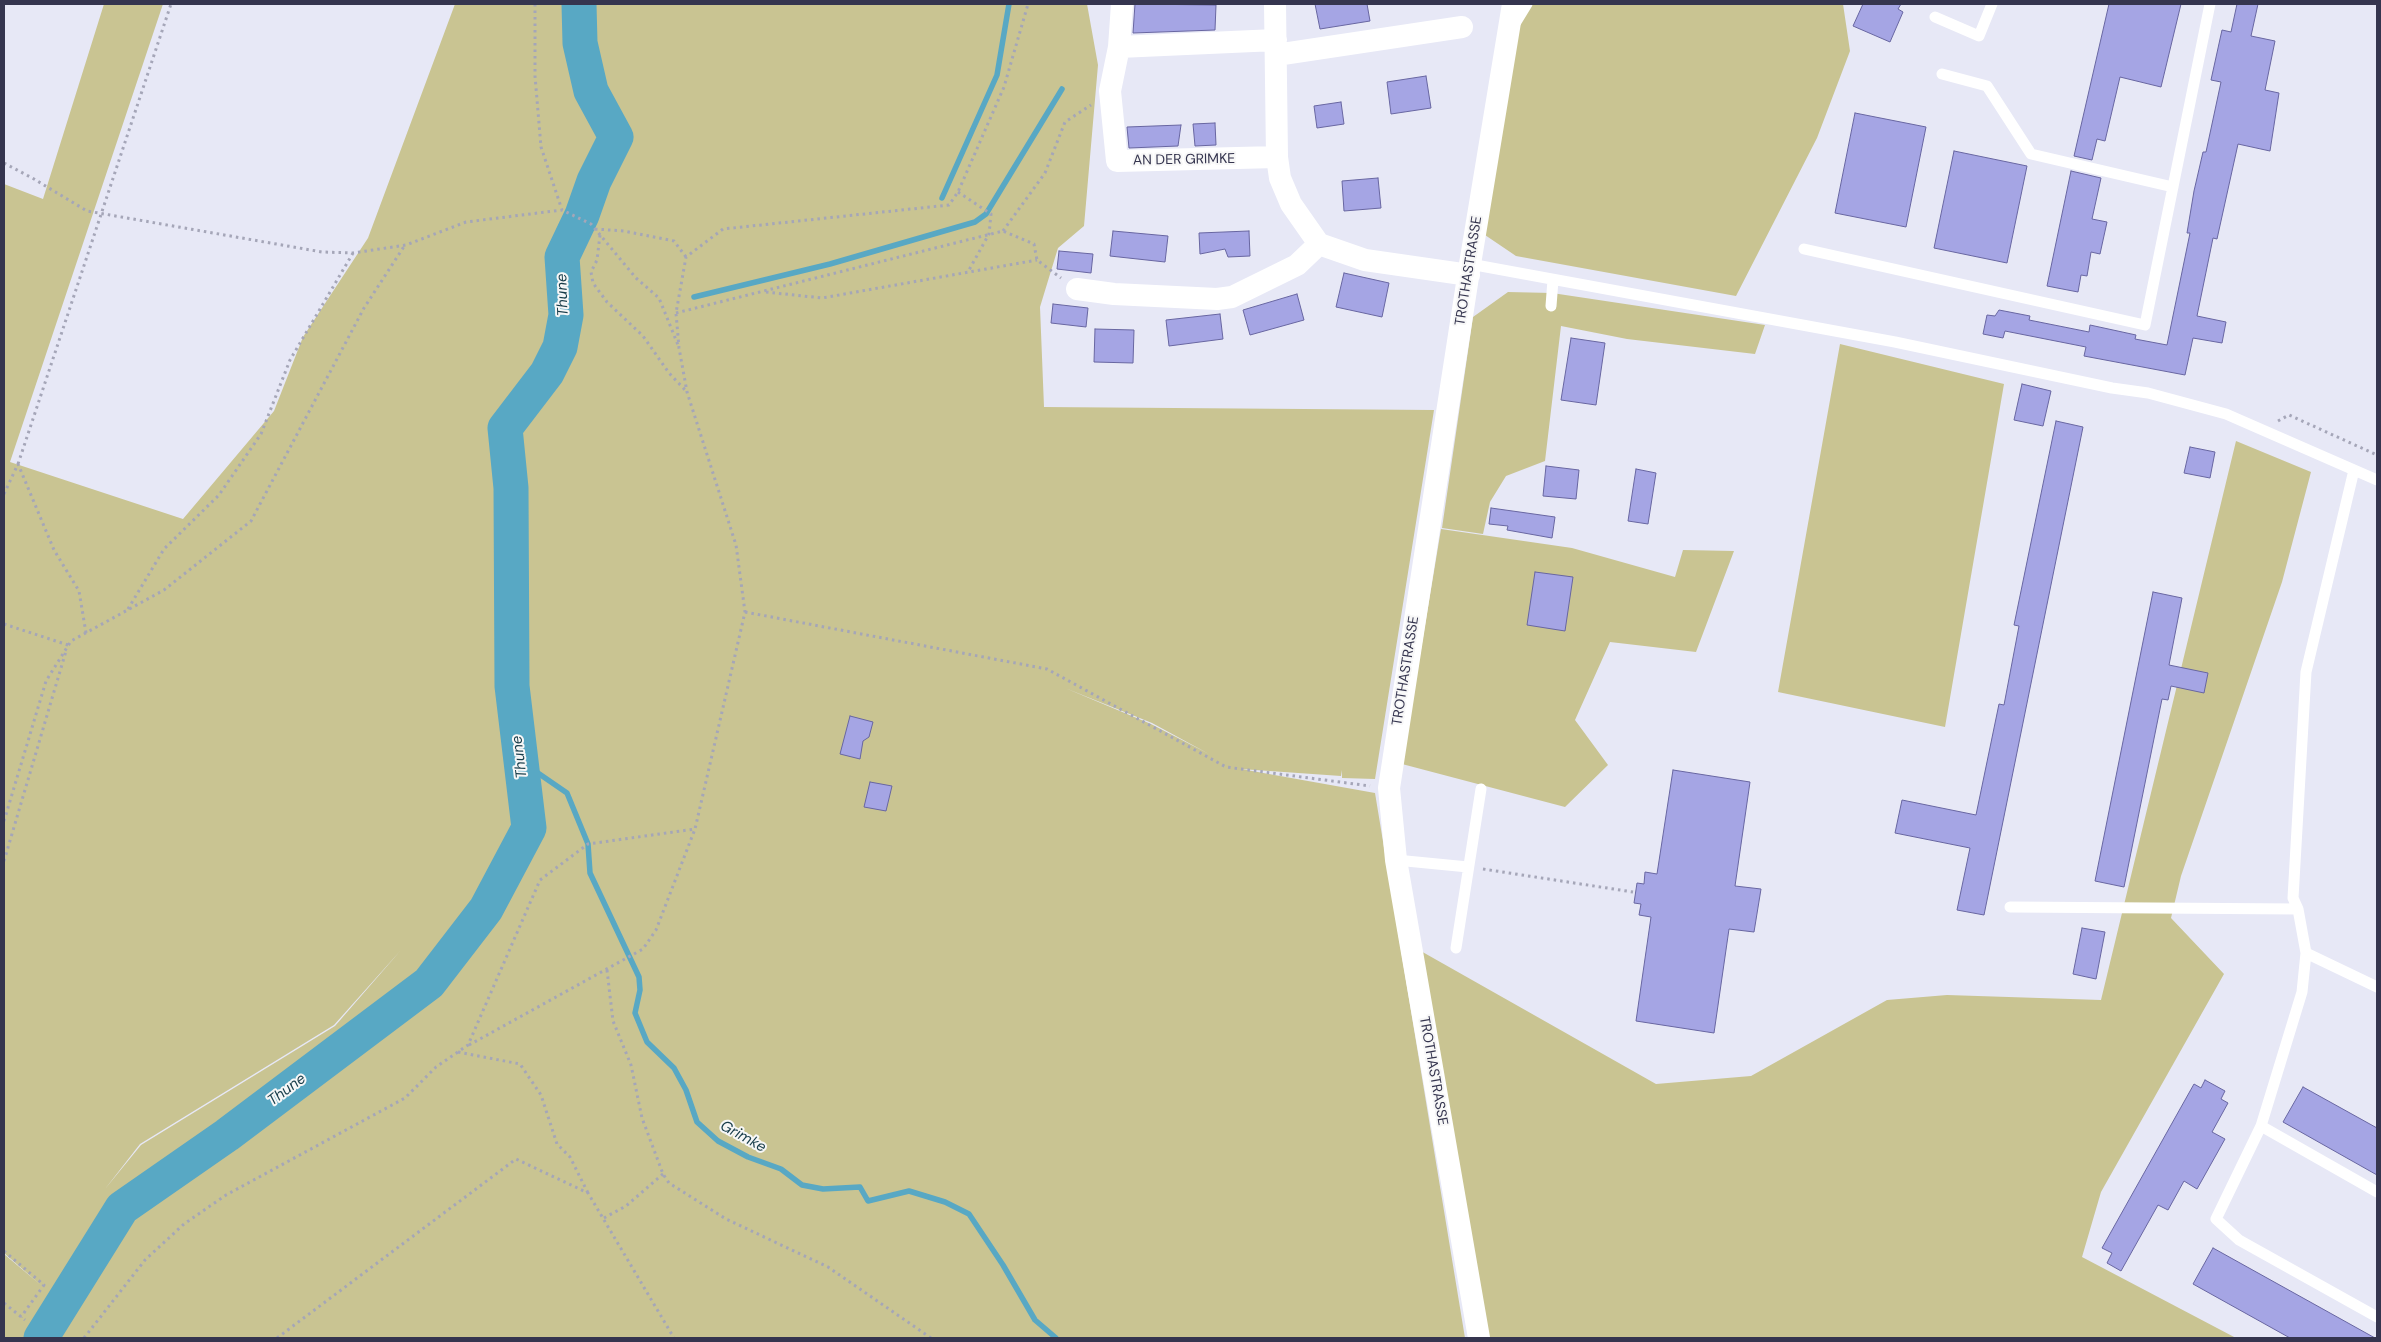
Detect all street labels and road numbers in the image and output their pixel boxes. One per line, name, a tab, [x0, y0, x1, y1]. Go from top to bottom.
street label: AN DER GRIMKE	[1133, 151, 1235, 169]
street label: TROTHASTRASSE	[1452, 215, 1486, 327]
street label: TROTHASTRASSE	[1389, 615, 1423, 727]
street label: TROTHASTRASSE	[1415, 1015, 1451, 1127]

